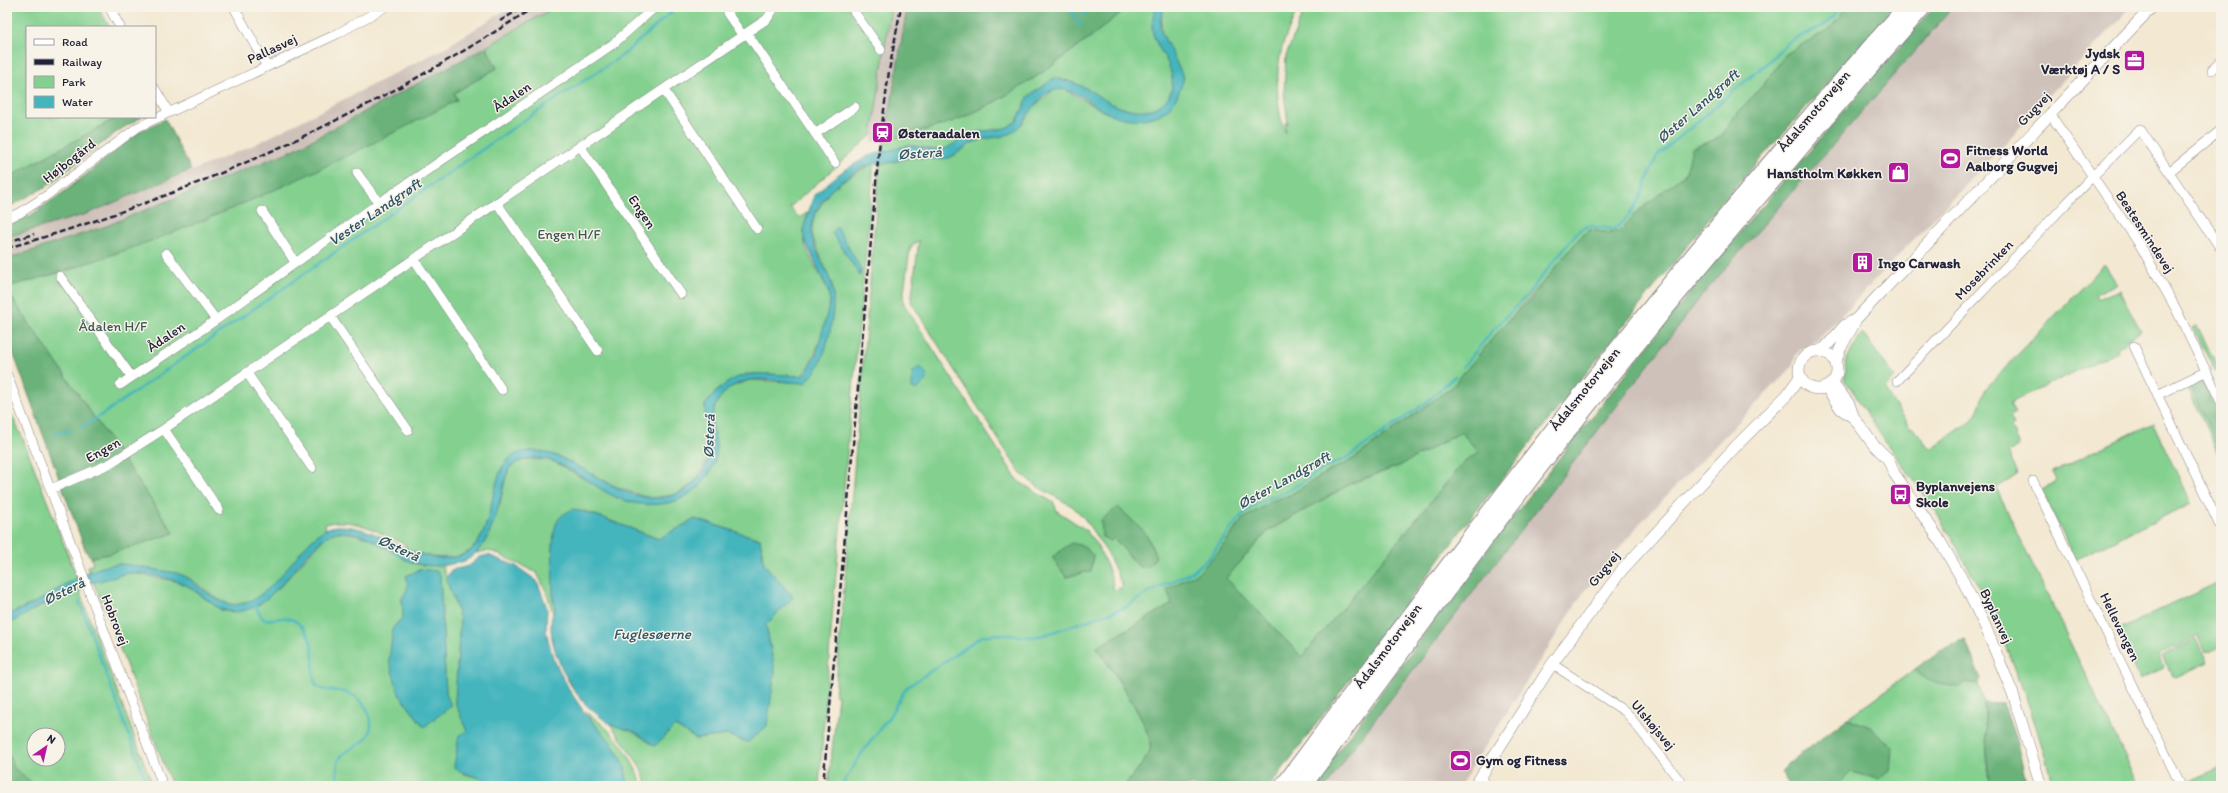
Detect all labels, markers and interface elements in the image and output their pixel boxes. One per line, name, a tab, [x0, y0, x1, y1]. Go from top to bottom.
legend	[26, 26, 156, 118]
street label: Pallasvej	[245, 30, 299, 68]
text: Road	[62, 35, 88, 49]
place label: Jydsk Værktøj A / S	[2041, 45, 2121, 78]
office icon: Jydsk Værktøj A / S	[2122, 48, 2148, 74]
text: Railway	[62, 55, 102, 69]
water label: Øster Landgrøft	[1653, 65, 1744, 147]
street label: Ådalsmotorvejen	[1774, 67, 1854, 155]
text: Park	[62, 75, 86, 89]
street label: Ådalen	[490, 78, 534, 116]
street label: Gugvej	[2014, 88, 2054, 130]
text: Water	[62, 95, 93, 109]
station icon: Østeraadalen	[870, 120, 896, 146]
place label: Østeraadalen	[898, 125, 980, 142]
street label: Højbogård	[39, 135, 99, 187]
water label: Østerå	[897, 142, 943, 164]
place label: Fitness World Aalborg Gugvej	[1965, 142, 2058, 175]
sports icon: Fitness World Aalborg Gugvej	[1937, 145, 1963, 171]
shop icon: Hanstholm Køkken	[1885, 160, 1911, 186]
place label: Hanstholm Køkken	[1767, 165, 1882, 182]
water label: Vester Landgrøft	[325, 174, 426, 250]
street label: Beatesmindevej	[2112, 188, 2178, 276]
street label: Engen	[625, 192, 660, 232]
park label: Engen H/F	[537, 226, 601, 243]
street label: Mosebrinken	[1951, 236, 2017, 304]
building icon: Ingo Carwash	[1850, 250, 1876, 276]
place label: Ingo Carwash	[1878, 255, 1961, 272]
park label: Ådalen H/F	[79, 318, 148, 335]
street label: Ådalen	[144, 318, 188, 356]
street label: Ådalsmotorvejen	[1546, 344, 1624, 434]
water label: Østerå	[699, 413, 719, 458]
street label: Engen	[83, 433, 123, 466]
water label: Øster Landgrøft	[1234, 447, 1334, 513]
place label: Byplanvejens Skole	[1916, 478, 1995, 511]
bus stop icon: Byplanvejens Skole	[1887, 481, 1913, 507]
water label: Østerå	[375, 531, 423, 566]
street label: Gugvej	[1584, 548, 1624, 590]
water label: Østerå	[40, 573, 88, 609]
street label: Byplanvej	[1976, 586, 2016, 646]
street label: Hellevangen	[2096, 590, 2144, 664]
street label: Hobrovej	[98, 592, 132, 648]
street label: Ådalsmotorvejen	[1350, 600, 1426, 692]
water label: Fuglesøerne	[613, 625, 692, 643]
street label: Ulshøjsvej	[1627, 696, 1679, 754]
north arrow	[26, 727, 66, 767]
text: N	[45, 732, 58, 747]
sports icon: Gym og Fitness	[1448, 747, 1474, 773]
place label: Gym og Fitness	[1476, 752, 1567, 769]

